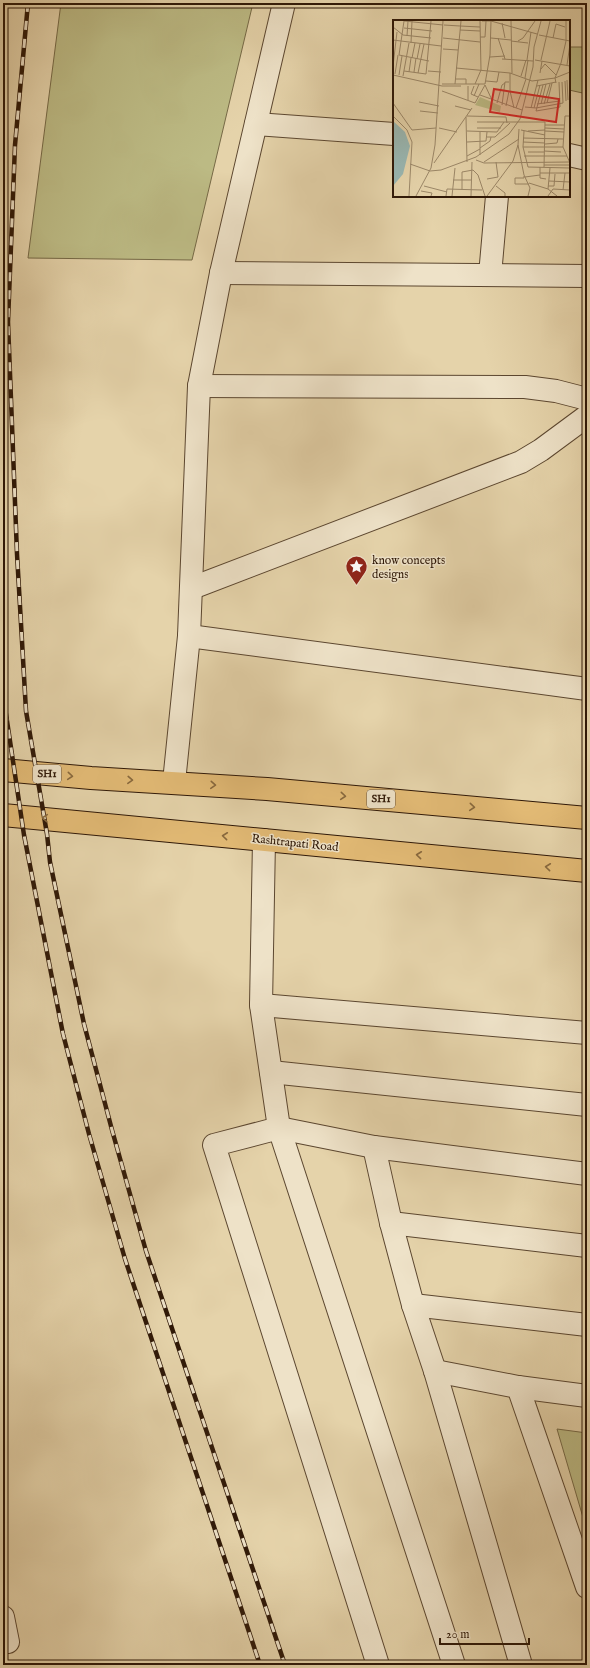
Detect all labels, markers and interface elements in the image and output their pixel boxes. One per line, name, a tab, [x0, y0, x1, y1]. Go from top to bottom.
inset map	[393, 20, 570, 197]
place label: know concepts designs	[372, 553, 445, 582]
place icon: know concepts designs	[343, 554, 369, 587]
road number: SH1	[33, 765, 61, 783]
one-way arrow	[67, 772, 73, 781]
one-way arrow	[127, 776, 133, 785]
one-way arrow	[210, 781, 216, 790]
road number: SH1	[367, 790, 395, 808]
one-way arrow	[340, 791, 346, 800]
one-way arrow	[469, 803, 475, 812]
one-way arrow	[42, 814, 48, 823]
one-way arrow	[222, 831, 228, 840]
street label: Rashtrapati Road	[251, 831, 340, 856]
one-way arrow	[416, 850, 422, 859]
one-way arrow	[545, 863, 551, 872]
scale bar	[440, 1620, 529, 1646]
text: 20 m	[446, 1627, 469, 1642]

